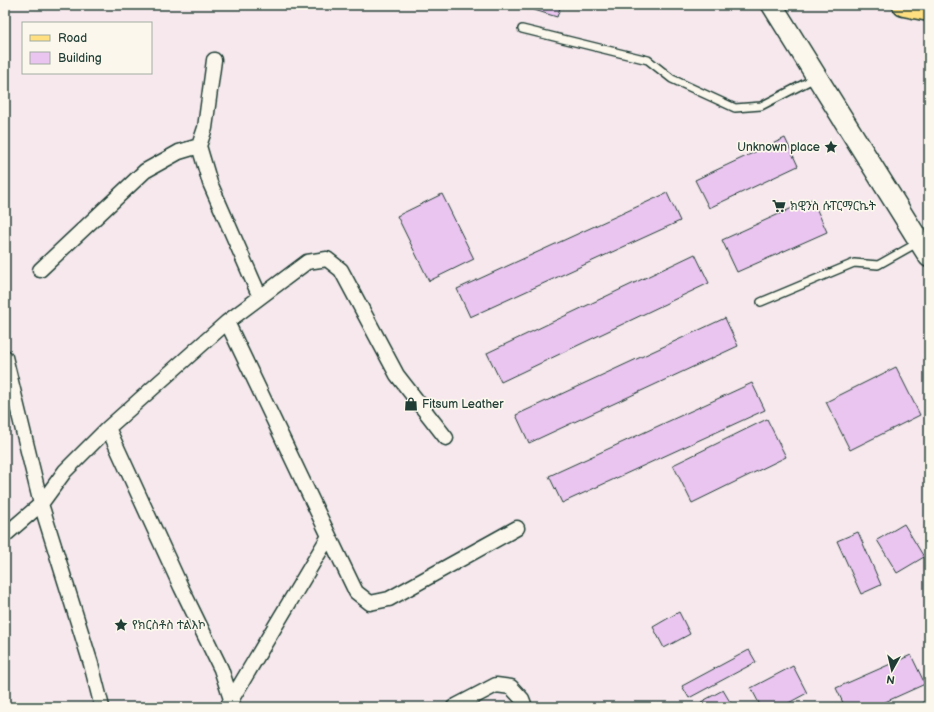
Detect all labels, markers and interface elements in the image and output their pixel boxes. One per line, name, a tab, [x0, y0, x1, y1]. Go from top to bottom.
legend	[22, 22, 152, 74]
text: Road	[58, 31, 87, 46]
text: Building	[58, 51, 102, 66]
place icon: Unknown place	[823, 139, 839, 155]
place label: Unknown place	[737, 140, 820, 155]
supermarket icon: ክዊንስ ሱፐርማርኬት	[771, 198, 787, 214]
place label: ክዊንስ ሱፐርማርኬት	[790, 199, 877, 214]
shop icon: Fitsum Leather	[403, 396, 419, 412]
place label: Fitsum Leather	[422, 397, 504, 412]
place icon: የክርስቶስ ተልእኮ	[113, 617, 129, 633]
place label: የክርስቶስ ተልእኮ	[132, 618, 206, 633]
north arrow	[872, 650, 912, 690]
text: N	[886, 672, 896, 686]

